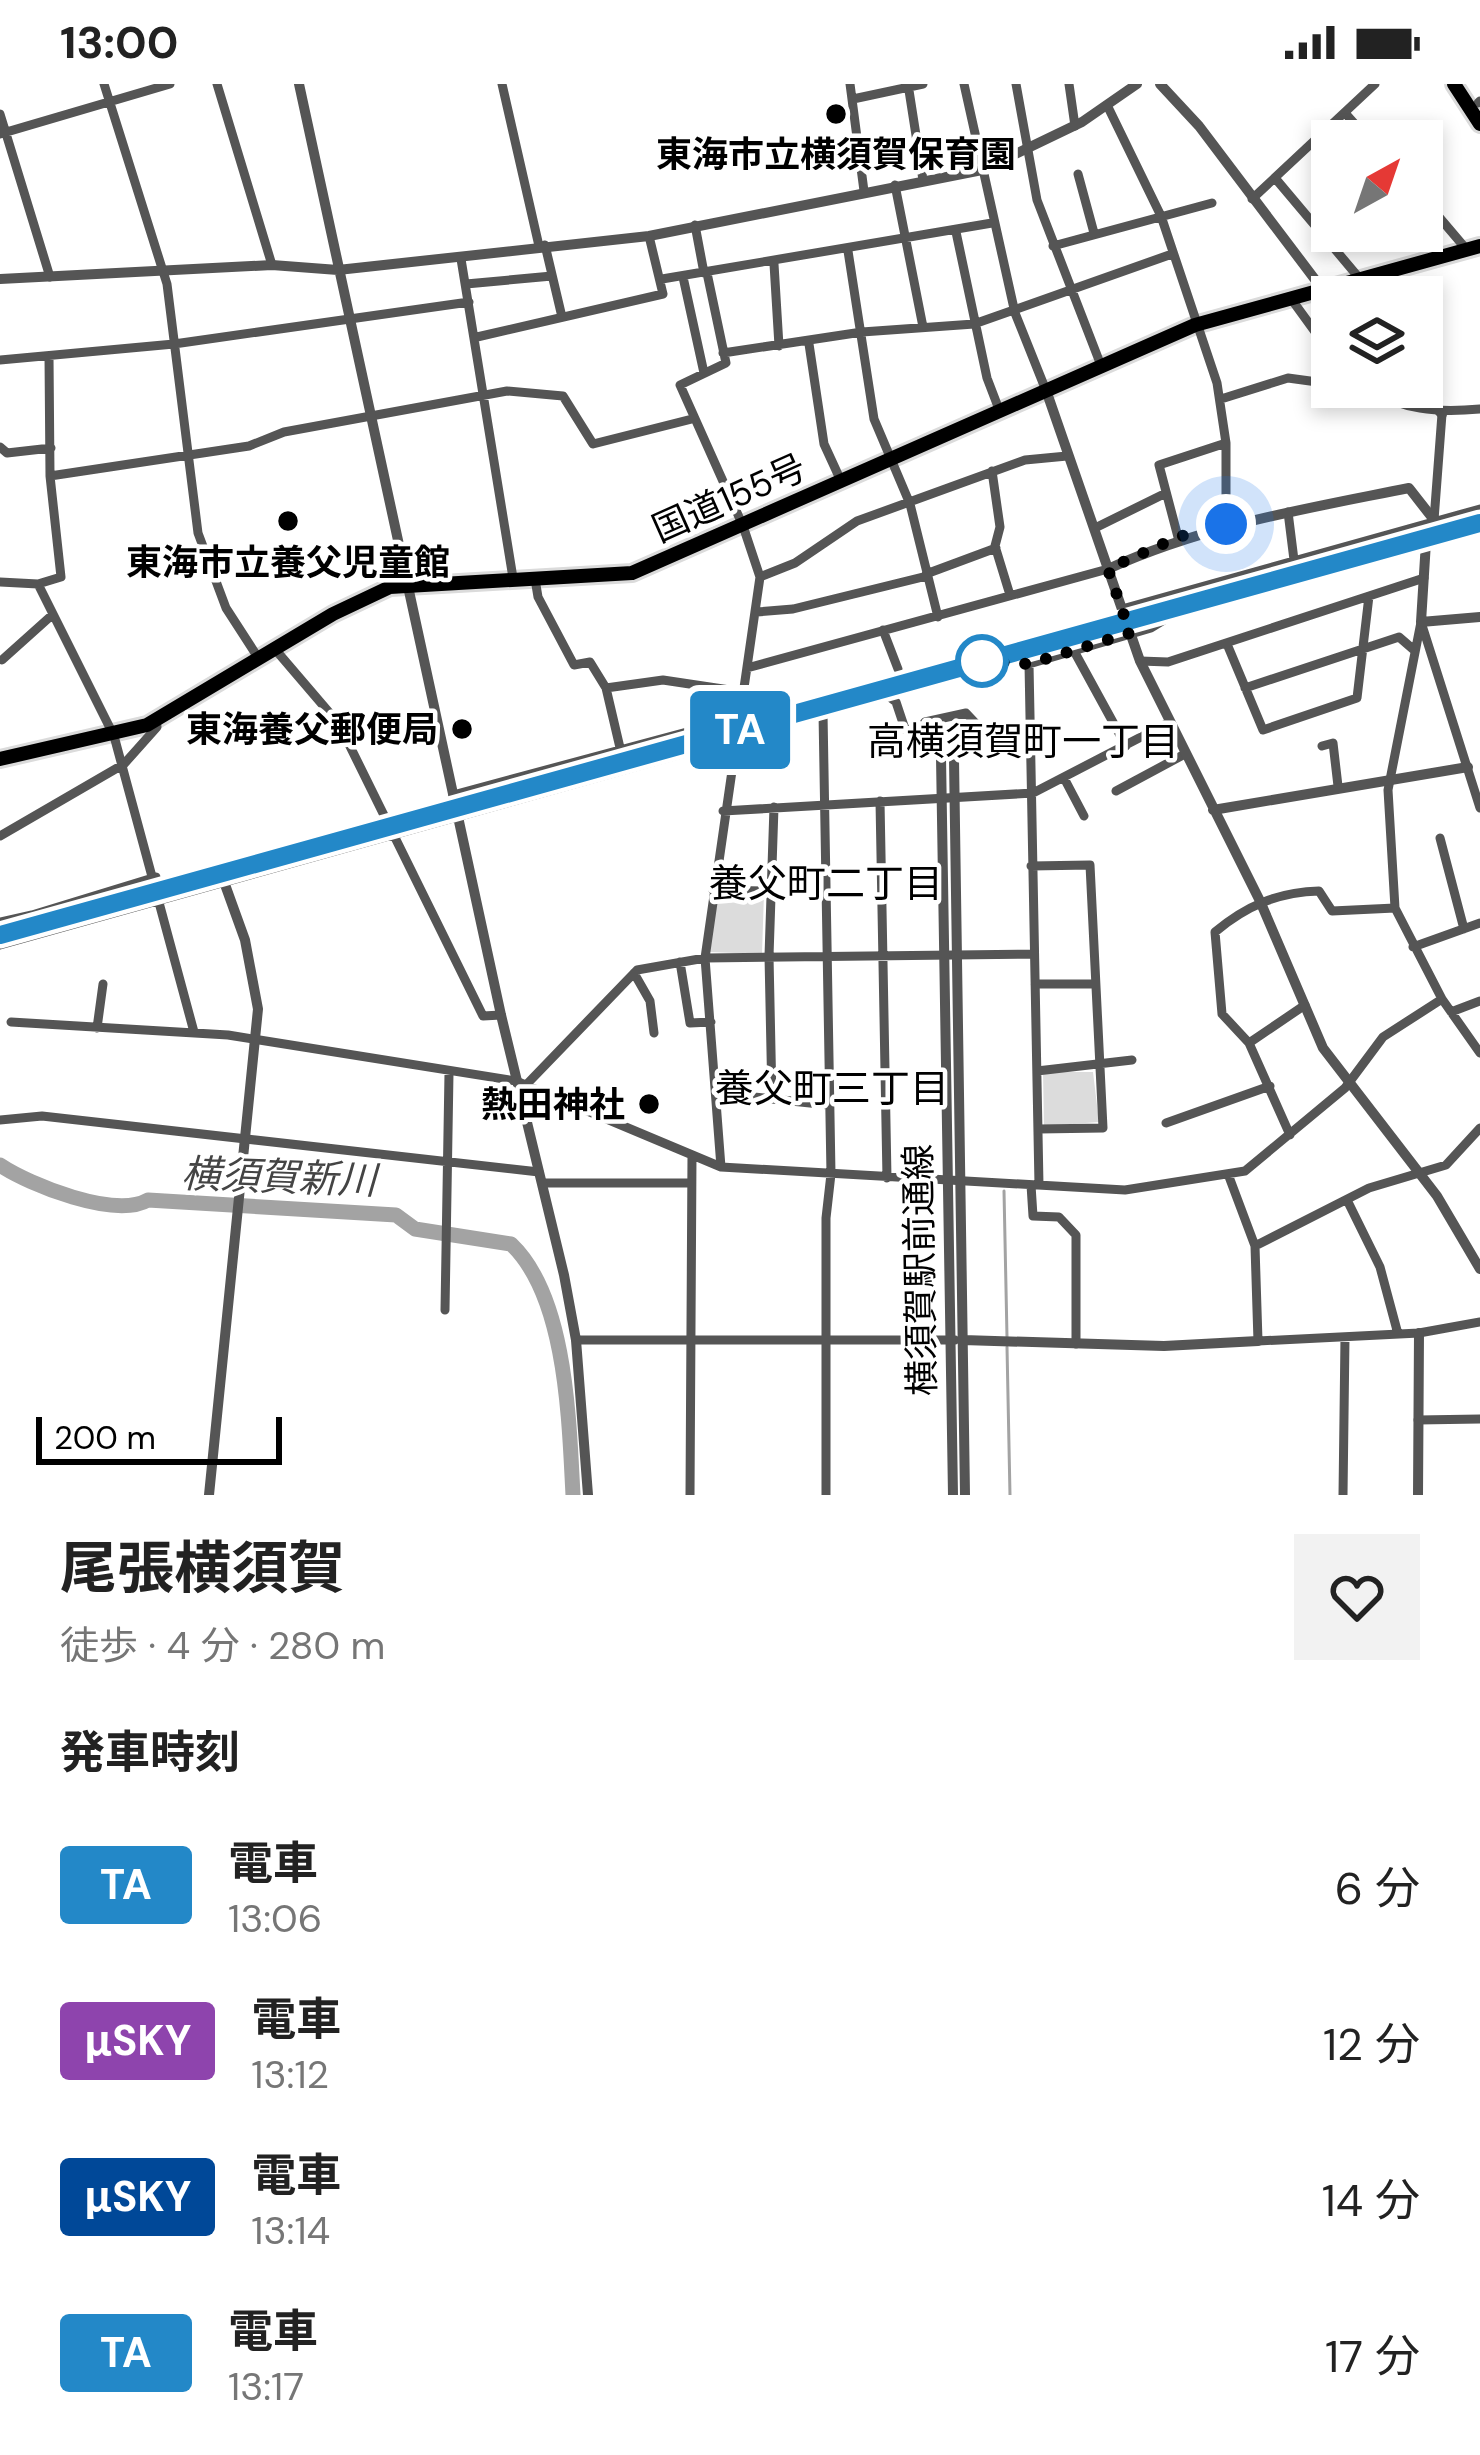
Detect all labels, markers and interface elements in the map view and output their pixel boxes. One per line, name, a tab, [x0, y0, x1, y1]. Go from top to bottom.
text: 13:00	[60, 13, 178, 72]
marker: 東海市立横須賀保育園	[823, 101, 849, 127]
north arrow	[1311, 120, 1443, 252]
map controls	[1311, 120, 1443, 408]
place label: 東海市立横須賀保育園	[656, 131, 1016, 178]
button: layers	[1311, 276, 1443, 408]
street label: 国道155号	[645, 443, 813, 553]
your location	[1196, 494, 1256, 554]
marker: 東海市立養父児童館	[275, 508, 301, 534]
place label: 東海市立養父児童館	[126, 539, 450, 586]
unlabelled marker	[957, 636, 1007, 686]
line badge: TA	[686, 691, 794, 769]
text: TA	[714, 702, 766, 757]
place label: 東海養父郵便局	[186, 706, 438, 753]
marker: 東海養父郵便局	[449, 716, 475, 742]
district label: 高横須賀町一丁目	[867, 716, 1179, 767]
district label: 養父町二丁目	[709, 858, 943, 909]
district label: 養父町三丁目	[715, 1063, 949, 1114]
place label: 熱田神社	[481, 1081, 625, 1128]
marker: 熱田神社	[636, 1091, 662, 1117]
street label: 横須賀駅前通線	[894, 1144, 946, 1396]
water label: 横須賀新川	[181, 1148, 381, 1206]
scale bar	[36, 1411, 282, 1464]
text: 200 m	[54, 1416, 156, 1459]
text: 尾張横須賀	[60, 1531, 345, 1606]
button: heart	[1294, 1534, 1420, 1660]
text: 徒歩 · 4 分 · 280 m	[60, 1620, 385, 1671]
text: 発車時刻	[60, 1723, 240, 1782]
text: 電車	[228, 1834, 318, 1893]
text: TA	[100, 1857, 152, 1912]
text: 6 分	[1335, 1859, 1420, 1918]
text: 13:06	[228, 1893, 322, 1944]
text: 電車	[251, 1990, 341, 2049]
text: μSKY	[84, 2013, 191, 2068]
text: 12 分	[1323, 2015, 1420, 2074]
text: 13:12	[251, 2049, 329, 2100]
text: 電車	[251, 2146, 341, 2205]
text: μSKY	[84, 2169, 191, 2224]
text: 14 分	[1322, 2171, 1420, 2230]
text: 13:14	[251, 2205, 330, 2256]
text: 電車	[228, 2302, 318, 2361]
text: TA	[100, 2325, 152, 2380]
text: 17 分	[1325, 2327, 1420, 2386]
text: 13:17	[228, 2361, 304, 2412]

